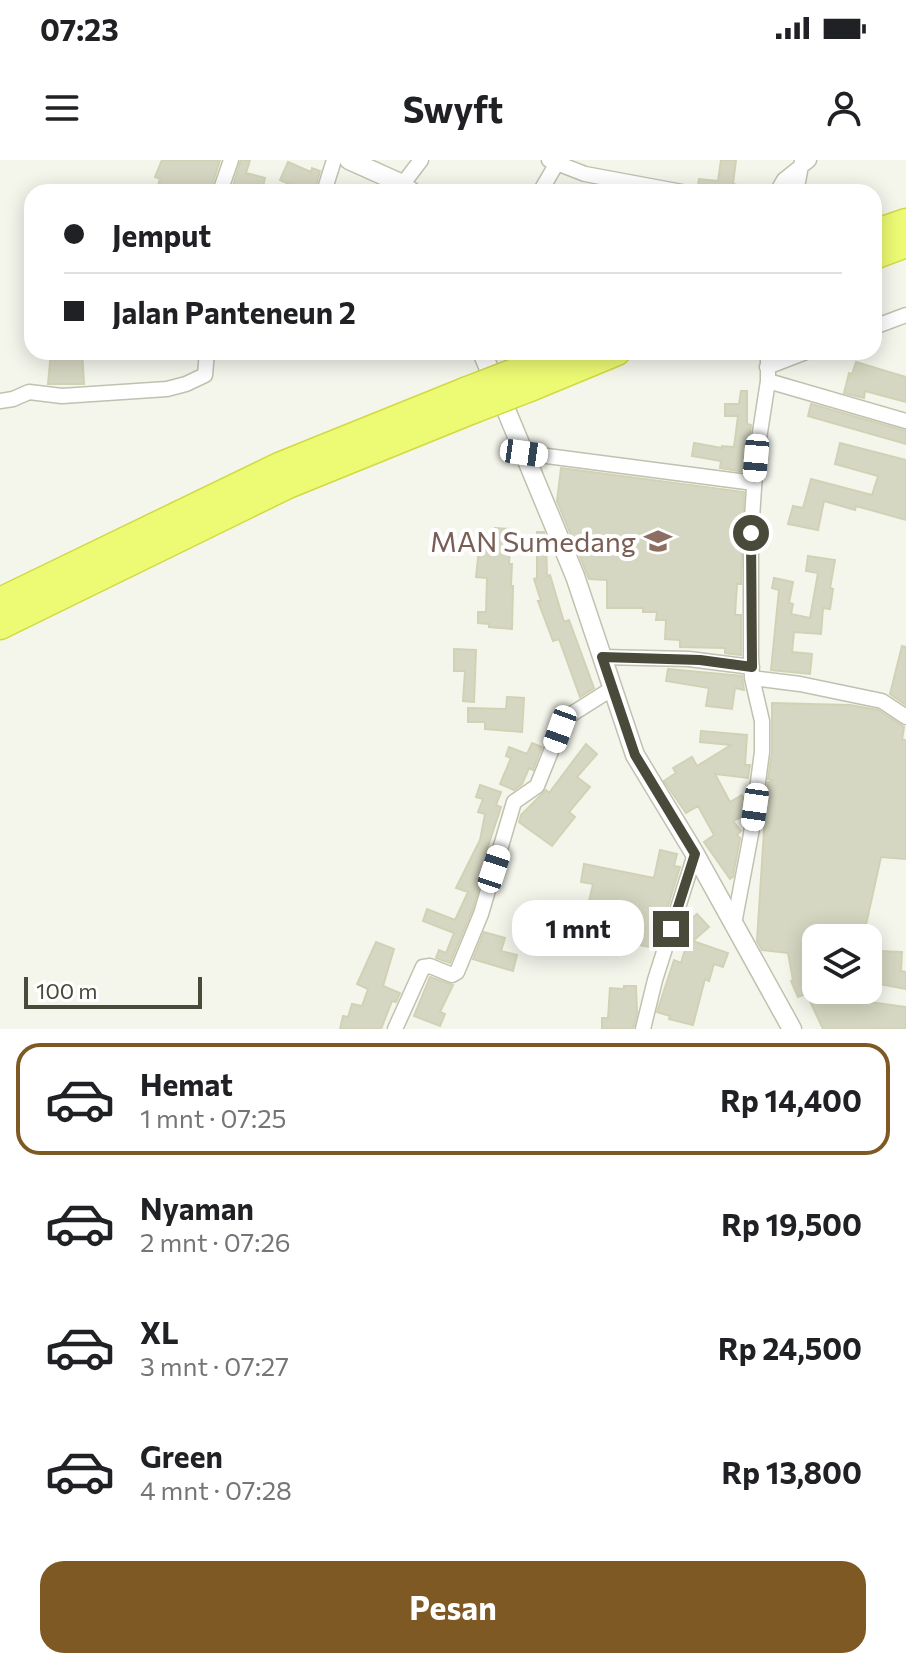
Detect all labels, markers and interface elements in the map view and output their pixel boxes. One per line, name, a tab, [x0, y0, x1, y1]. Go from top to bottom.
text: 07:23	[40, 10, 119, 47]
icon: menu	[40, 86, 84, 130]
text: Swyft	[403, 86, 503, 130]
icon: person	[822, 86, 866, 130]
text: Jemput	[112, 216, 211, 253]
text: Jalan Panteneun 2	[112, 293, 356, 330]
car	[742, 433, 770, 483]
car	[499, 438, 549, 468]
route start	[733, 515, 769, 551]
place label: MAN Sumedang	[430, 524, 636, 558]
school or university icon: MAN Sumedang	[643, 526, 673, 556]
car	[541, 702, 579, 756]
car	[740, 782, 770, 832]
car	[475, 842, 513, 896]
callout: 1 mnt	[511, 901, 643, 957]
route end	[653, 911, 689, 947]
text: 1 mnt	[545, 912, 611, 943]
map controls	[802, 924, 882, 1004]
button: layers	[802, 924, 882, 1004]
scale bar	[24, 973, 202, 1009]
text: 100 m	[36, 977, 98, 1004]
icon: car	[44, 1063, 116, 1135]
text: Hemat	[140, 1065, 233, 1102]
text: Rp 14,400	[720, 1081, 862, 1118]
text: 1 mnt · 07:25	[140, 1102, 287, 1133]
icon: car	[44, 1187, 116, 1259]
text: Nyaman	[140, 1189, 254, 1226]
text: Rp 19,500	[721, 1205, 862, 1242]
text: 2 mnt · 07:26	[140, 1226, 291, 1257]
icon: car	[44, 1311, 116, 1383]
text: XL	[140, 1313, 179, 1350]
text: Rp 24,500	[718, 1329, 862, 1366]
text: 3 mnt · 07:27	[140, 1350, 289, 1381]
icon: car	[44, 1435, 116, 1507]
text: Green	[140, 1437, 223, 1474]
text: Rp 13,800	[722, 1453, 862, 1490]
text: 4 mnt · 07:28	[140, 1474, 292, 1505]
button: Pesan	[40, 1561, 866, 1653]

